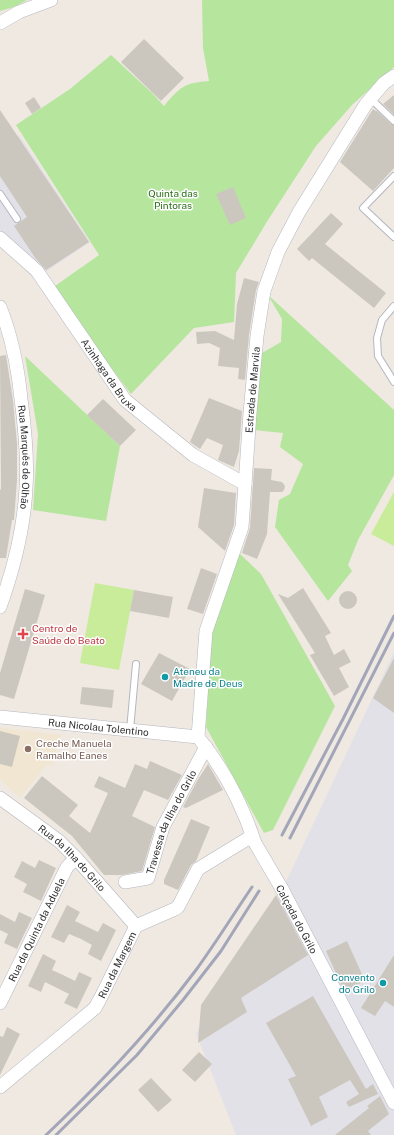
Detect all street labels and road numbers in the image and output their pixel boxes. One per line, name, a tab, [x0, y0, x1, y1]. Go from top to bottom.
street label: Azinhaga da Bruxa	[79, 336, 139, 413]
street label: Estrada de Marvila	[243, 346, 262, 433]
street label: Rua Marquês de Olhão	[16, 404, 33, 510]
street label: Rua Nicolau Tolentino	[48, 716, 150, 738]
street label: Travessa da Ilha do Grilo	[143, 768, 199, 876]
street label: Rua da Ilha do Grilo	[36, 822, 108, 894]
street label: Rua da Quinta da Aduela	[6, 876, 67, 983]
street label: Calçada do Grilo	[274, 883, 320, 956]
street label: Rua da Margem	[95, 929, 138, 1000]

